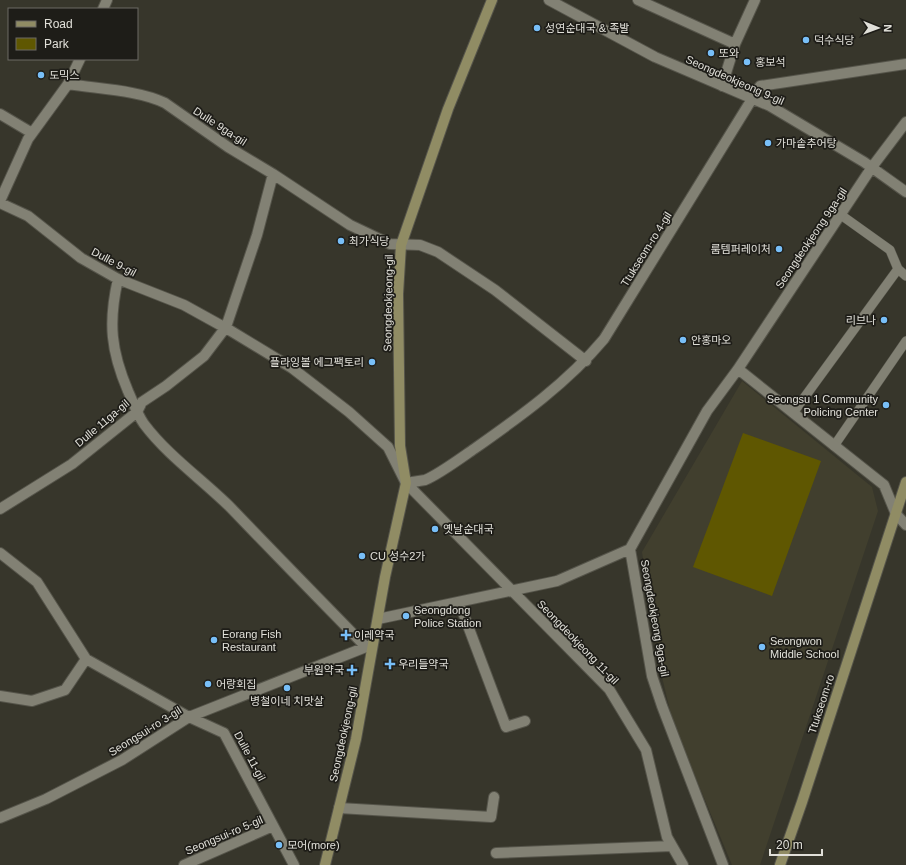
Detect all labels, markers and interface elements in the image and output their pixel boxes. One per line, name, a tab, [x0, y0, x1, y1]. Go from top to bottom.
legend	[8, 8, 138, 60]
north arrow	[858, 8, 898, 48]
text: Road	[44, 17, 73, 31]
place label: 성연순대국 & 족발	[545, 22, 629, 34]
marker: 성연순대국 & 족발	[532, 23, 542, 33]
text: N	[882, 24, 894, 32]
place label: 덕수식당	[814, 34, 854, 46]
marker: 덕수식당	[801, 35, 811, 45]
text: Park	[44, 37, 70, 51]
place label: 또와	[719, 47, 739, 59]
marker: 또와	[706, 48, 716, 58]
street label: Seongdeokjeong 9-gil	[684, 53, 786, 107]
place label: 홍보석	[755, 56, 785, 68]
marker: 홍보석	[742, 57, 752, 67]
place label: 도믹스	[49, 69, 79, 81]
marker: 도믹스	[36, 70, 46, 80]
street label: Dulle 9ga-gil	[191, 104, 249, 148]
place label: 가마솥추어탕	[776, 137, 837, 149]
marker: 가마솥추어탕	[763, 138, 773, 148]
street label: Seongdeokjeong 9ga-gil	[773, 185, 849, 291]
street label: Ttukseom-ro 4-gil	[618, 210, 674, 288]
place label: 최가식당	[349, 235, 389, 247]
marker: 최가식당	[336, 236, 346, 246]
place label: 룸템퍼레이처	[710, 243, 771, 255]
marker: 룸템퍼레이처	[774, 244, 784, 254]
street label: Dulle 9-gil	[90, 245, 138, 279]
street label: Seongdeokjeong-gil	[381, 254, 395, 352]
place label: 리브나	[846, 314, 876, 326]
marker: 리브나	[879, 315, 889, 325]
place label: 안홍마오	[691, 334, 731, 346]
marker: 안홍마오	[678, 335, 688, 345]
place label: 플라잉볼 에그팩토리	[270, 356, 364, 368]
marker: 플라잉볼 에그팩토리	[367, 357, 377, 367]
place label: Seongsu 1 Community Policing Center	[767, 393, 878, 418]
street label: Dulle 11ga-gil	[73, 397, 131, 449]
marker: Seongsu 1 Community Policing Center	[881, 400, 891, 410]
place label: 옛날순대국	[443, 523, 494, 535]
marker: 옛날순대국	[430, 524, 440, 534]
place label: CU 성수2가	[370, 550, 425, 562]
marker: CU 성수2가	[357, 551, 367, 561]
street label: Seongdeokjeong 9ga-gil	[639, 559, 671, 677]
street label: Seongdeokjeong 11-gil	[535, 598, 621, 686]
place label: Seongdong Police Station	[414, 604, 481, 629]
marker: Seongdong Police Station	[401, 611, 411, 621]
place label: Eorang Fish Restaurant	[222, 628, 281, 653]
place label: 이레약국	[354, 629, 394, 641]
marker: 이레약국	[341, 630, 351, 640]
marker: Eorang Fish Restaurant	[209, 635, 219, 645]
place label: Seongwon Middle School	[770, 635, 839, 660]
marker: Seongwon Middle School	[757, 642, 767, 652]
place label: 우리들약국	[398, 658, 449, 670]
marker: 우리들약국	[385, 659, 395, 669]
place label: 부원약국	[304, 664, 344, 676]
marker: 부원약국	[347, 665, 357, 675]
street label: Ttukseom-ro	[806, 673, 836, 735]
place label: 어랑회집	[216, 678, 256, 690]
marker: 어랑회집	[203, 679, 213, 689]
marker: 병철이네 치맛살	[282, 683, 292, 693]
street label: Seongdeokjeong-gil	[327, 685, 359, 783]
place label: 병철이네 치맛살	[250, 695, 324, 707]
street label: Seongsui-ro 3-gil	[107, 704, 183, 758]
street label: Dulle 11-gil	[232, 729, 268, 783]
street label: Seongsui-ro 5-gil	[183, 813, 265, 857]
scale bar	[770, 831, 822, 857]
text: 20 m	[776, 838, 803, 852]
place label: 모어(more)	[287, 839, 340, 851]
marker: 모어(more)	[274, 840, 284, 850]

